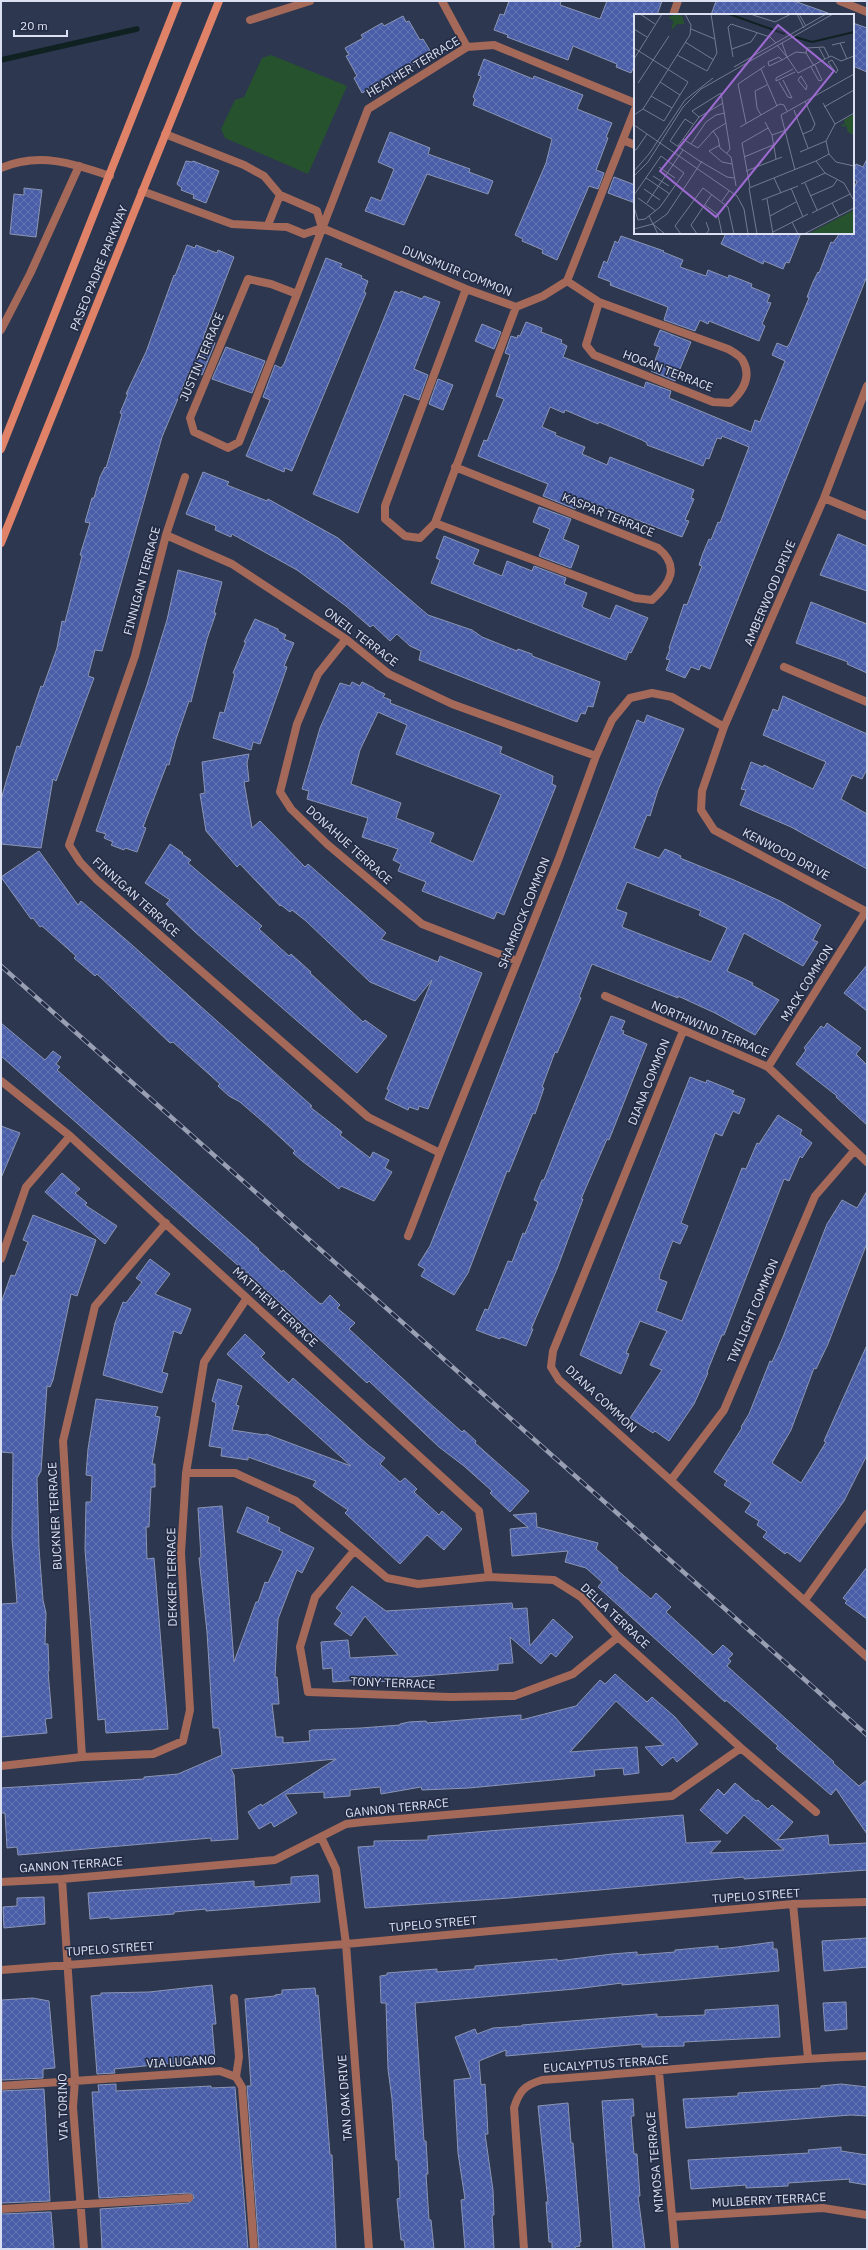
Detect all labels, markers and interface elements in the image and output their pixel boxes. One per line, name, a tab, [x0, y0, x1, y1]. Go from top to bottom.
scale bar	[14, 12, 67, 38]
inset map	[634, 14, 854, 234]
text: 20 m	[20, 18, 48, 33]
street label: HEATHER TERRACE	[363, 33, 462, 100]
street label: PASEO PADRE PARKWAY	[66, 203, 131, 333]
street label: DUNSMUIR COMMON	[400, 242, 514, 299]
street label: JUSTIN TERRACE	[176, 310, 227, 404]
street label: HOGAN TERRACE	[621, 346, 715, 395]
street label: KASPAR TERRACE	[560, 489, 657, 540]
street label: FINNIGAN TERRACE	[120, 525, 163, 637]
street label: AMBERWOOD DRIVE	[741, 538, 799, 648]
street label: ONEIL TERRACE	[321, 604, 401, 669]
street label: DONAHUE TERRACE	[303, 802, 395, 887]
street label: KENWOOD DRIVE	[740, 824, 832, 883]
street label: FINNIGAN TERRACE	[90, 854, 183, 940]
street label: SHAMROCK COMMON	[494, 855, 553, 971]
street label: MACK COMMON	[777, 942, 836, 1024]
street label: NORTHWIND TERRACE	[649, 997, 771, 1060]
street label: DIANA COMMON	[624, 1036, 673, 1127]
street label: TWILIGHT COMMON	[724, 1256, 781, 1365]
street label: MATTHEW TERRACE	[230, 1263, 321, 1350]
street label: DIANA COMMON	[563, 1362, 640, 1435]
street label: BUCKNER TERRACE	[44, 1462, 65, 1570]
street label: DEKKER TERRACE	[163, 1527, 180, 1627]
street label: DELLA TERRACE	[578, 1580, 653, 1651]
street label: TONY TERRACE	[350, 1674, 436, 1691]
street label: GANNON TERRACE	[344, 1795, 449, 1820]
street label: GANNON TERRACE	[19, 1853, 123, 1876]
street label: TUPELO STREET	[711, 1885, 801, 1906]
street label: TUPELO STREET	[388, 1912, 478, 1935]
street label: TUPELO STREET	[65, 1938, 155, 1959]
street label: VIA LUGANO	[146, 2052, 216, 2071]
street label: EUCALYPTUS TERRACE	[543, 2052, 669, 2075]
street label: TAN OAK DRIVE	[334, 2054, 355, 2142]
street label: VIA TORINO	[54, 2073, 71, 2141]
street label: MIMOSA TERRACE	[643, 2111, 666, 2213]
street label: MULBERRY TERRACE	[711, 2189, 827, 2210]

